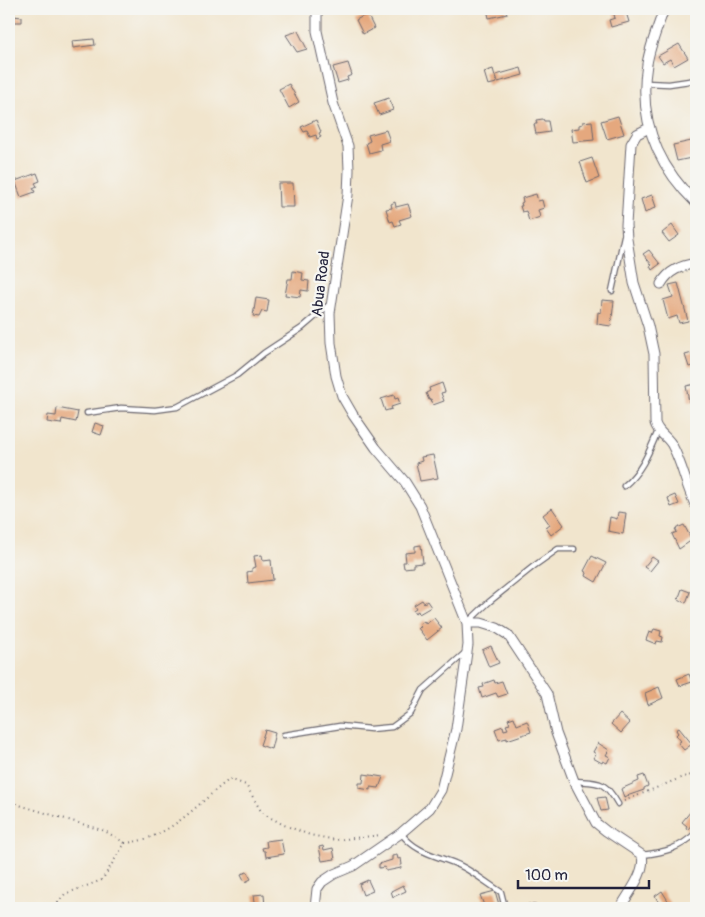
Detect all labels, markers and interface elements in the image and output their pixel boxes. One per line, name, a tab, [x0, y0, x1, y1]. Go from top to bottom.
street label: Abua Road	[308, 250, 334, 318]
scale bar	[518, 857, 649, 889]
text: 100 m	[525, 866, 568, 885]

